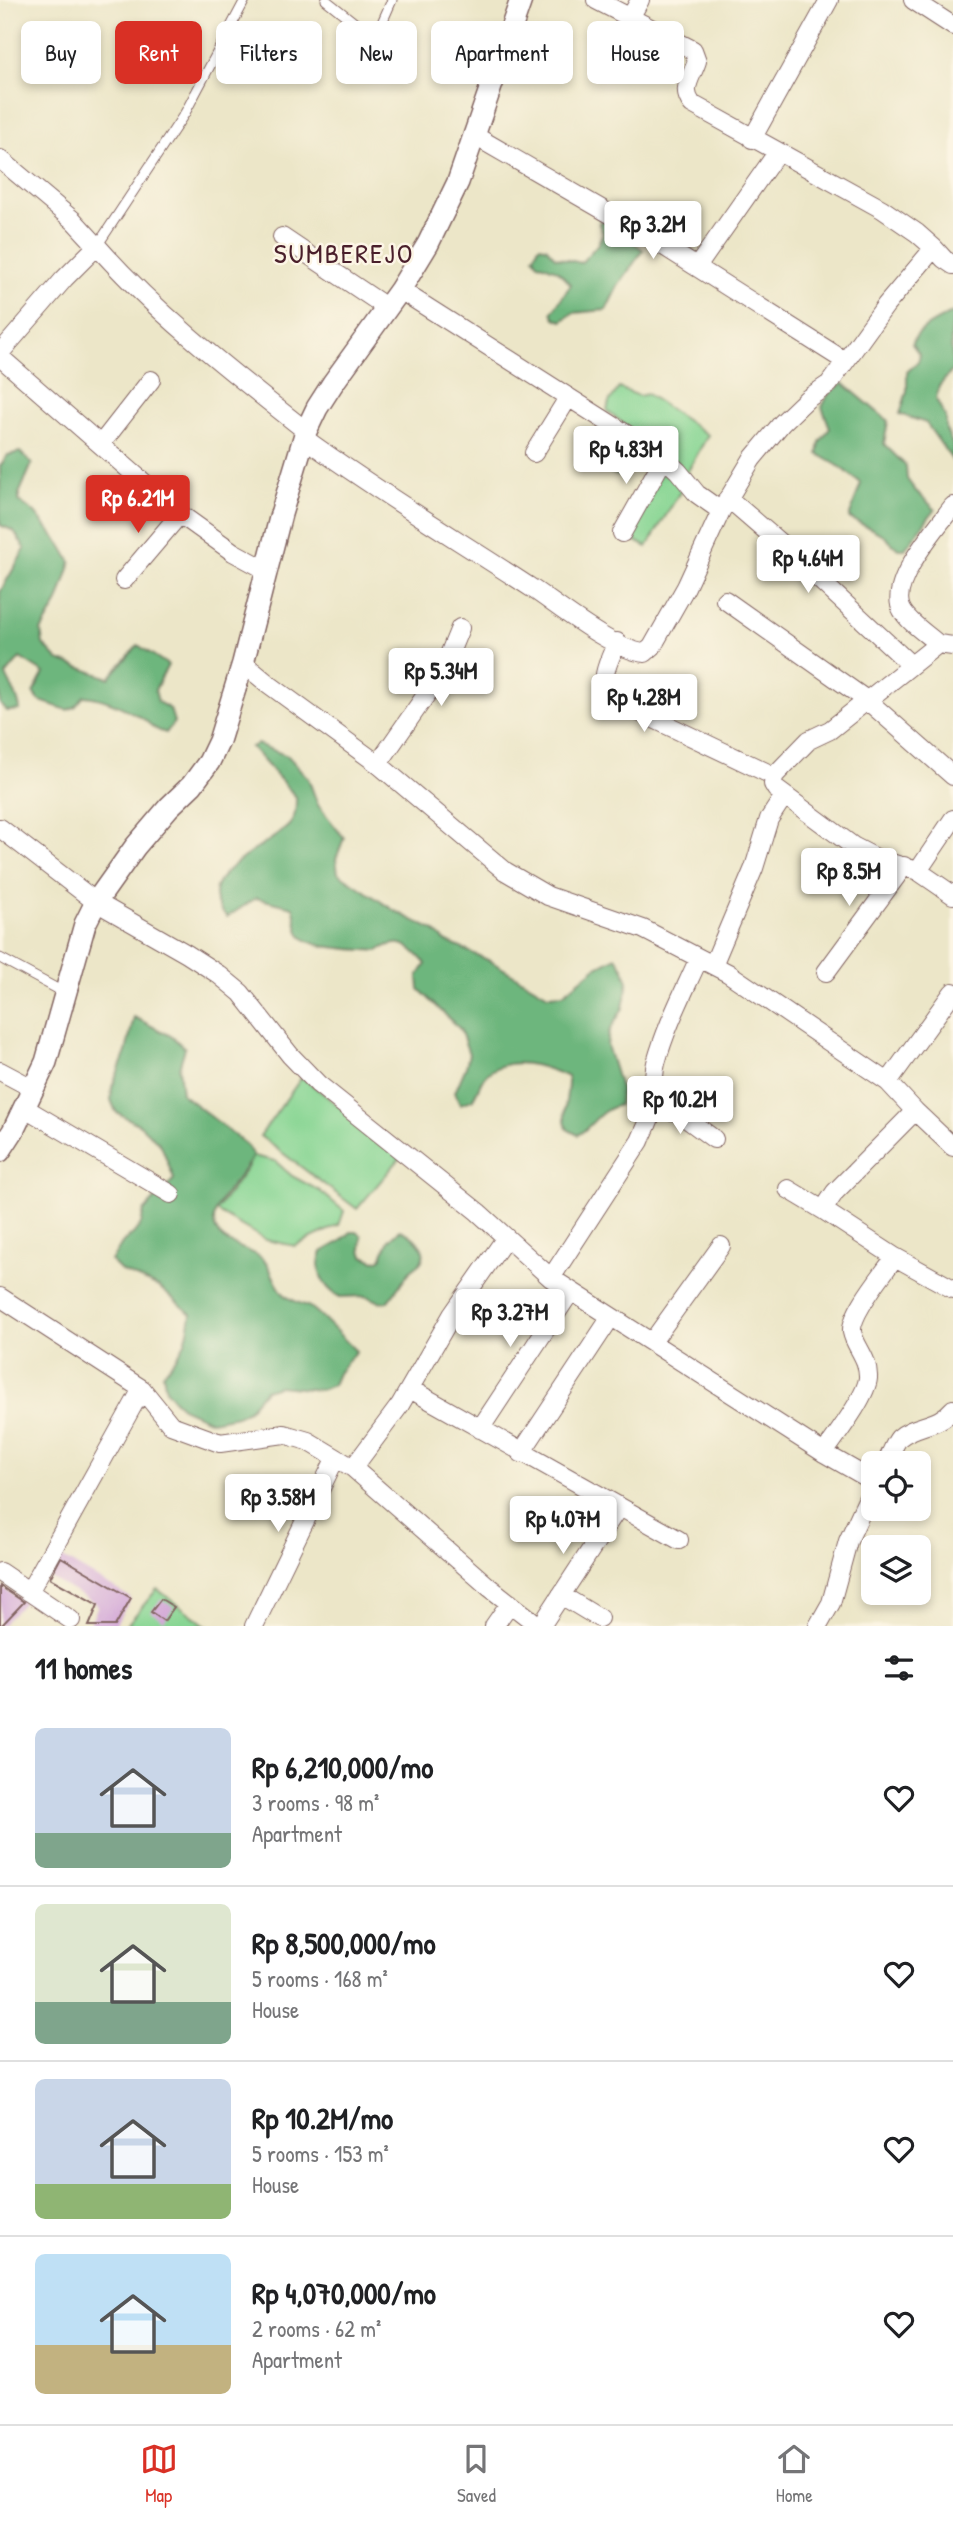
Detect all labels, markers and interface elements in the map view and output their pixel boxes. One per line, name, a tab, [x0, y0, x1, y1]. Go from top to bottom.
chip: Buy	[21, 21, 101, 84]
chip: Rent	[115, 21, 202, 84]
chip: Filters	[216, 21, 322, 84]
chip: New	[336, 21, 417, 84]
chip: Apartment	[431, 21, 573, 84]
chip: House	[587, 21, 684, 84]
pin: Rp 3.2M	[588, 202, 718, 261]
text: Rp 3.2M	[620, 208, 686, 239]
district label: SUMBEREJO	[274, 234, 414, 272]
pin: Rp 4.83M	[554, 426, 698, 486]
text: Rp 4.83M	[589, 433, 663, 464]
pin: Rp 6.21M	[66, 476, 210, 535]
text: Rp 6.21M	[102, 482, 174, 513]
pin: Rp 4.64M	[736, 536, 880, 595]
text: Rp 4.64M	[773, 542, 843, 573]
pin: Rp 5.34M	[369, 648, 513, 708]
text: Rp 5.34M	[405, 655, 477, 686]
pin: Rp 4.28M	[572, 674, 716, 734]
text: Rp 4.28M	[607, 681, 681, 712]
pin: Rp 8.5M	[784, 848, 914, 908]
text: Rp 8.5M	[817, 855, 881, 886]
pin: Rp 10.2M	[608, 1076, 752, 1136]
text: Rp 10.2M	[643, 1083, 717, 1114]
pin: Rp 3.27M	[438, 1290, 582, 1349]
text: Rp 3.27M	[472, 1296, 548, 1327]
map controls	[861, 1451, 931, 1605]
button: locate	[861, 1451, 931, 1521]
pin: Rp 3.58M	[206, 1474, 350, 1534]
text: Rp 3.58M	[241, 1481, 315, 1512]
pin: Rp 4.07M	[491, 1496, 635, 1556]
text: Rp 4.07M	[526, 1503, 600, 1534]
button: layers	[861, 1535, 931, 1605]
text: 11 homes	[35, 1648, 132, 1688]
icon: filters	[880, 1649, 918, 1687]
text: Rp 6,210,000/mo	[252, 1747, 433, 1787]
icon: home	[91, 1756, 175, 1840]
icon: heart	[880, 1779, 918, 1817]
text: 3 rooms · 98 m²	[252, 1787, 379, 1818]
text: Apartment	[252, 1818, 342, 1849]
text: Rp 8,500,000/mo	[252, 1923, 436, 1963]
icon: home	[91, 1932, 175, 2016]
icon: heart	[880, 1955, 918, 1993]
text: 5 rooms · 168 m²	[252, 1963, 388, 1994]
text: House	[252, 1994, 299, 2025]
text: Rp 10.2M/mo	[252, 2098, 393, 2138]
icon: home	[91, 2107, 175, 2191]
icon: heart	[880, 2130, 918, 2168]
text: 5 rooms · 153 m²	[252, 2138, 389, 2169]
text: House	[252, 2169, 299, 2200]
text: Rp 4,070,000/mo	[252, 2273, 436, 2313]
icon: home	[91, 2282, 175, 2366]
icon: heart	[880, 2305, 918, 2343]
text: 2 rooms · 62 m²	[252, 2313, 381, 2344]
text: Apartment	[252, 2344, 342, 2375]
tab: Map	[140, 2440, 178, 2508]
tab: Saved	[457, 2440, 496, 2508]
tab: Home	[775, 2440, 813, 2508]

